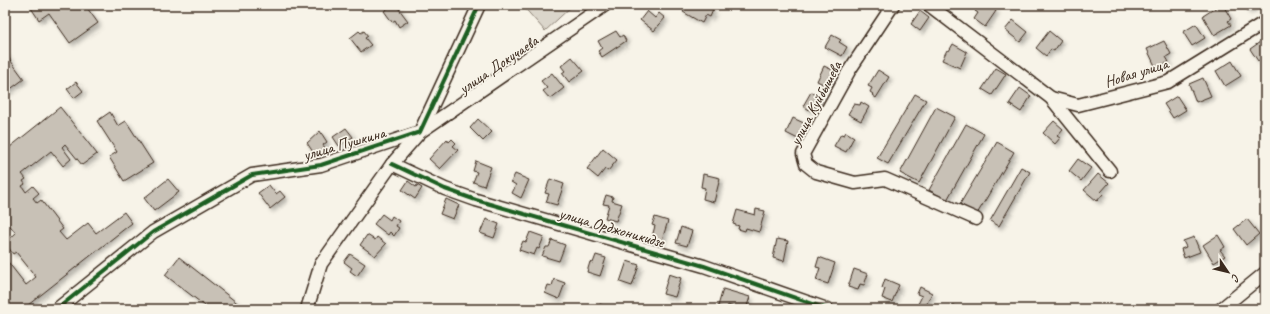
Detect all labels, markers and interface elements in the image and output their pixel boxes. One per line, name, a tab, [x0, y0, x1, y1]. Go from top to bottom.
street label: улица Докучаева	[454, 30, 543, 99]
street label: Новая улица	[1102, 53, 1172, 92]
street label: улица Куйбышева	[785, 56, 847, 150]
street label: улица Пушкина	[300, 122, 389, 165]
street label: улица Орджоникидзе	[556, 203, 668, 253]
north arrow	[1208, 252, 1248, 292]
text: С	[1228, 272, 1243, 285]

